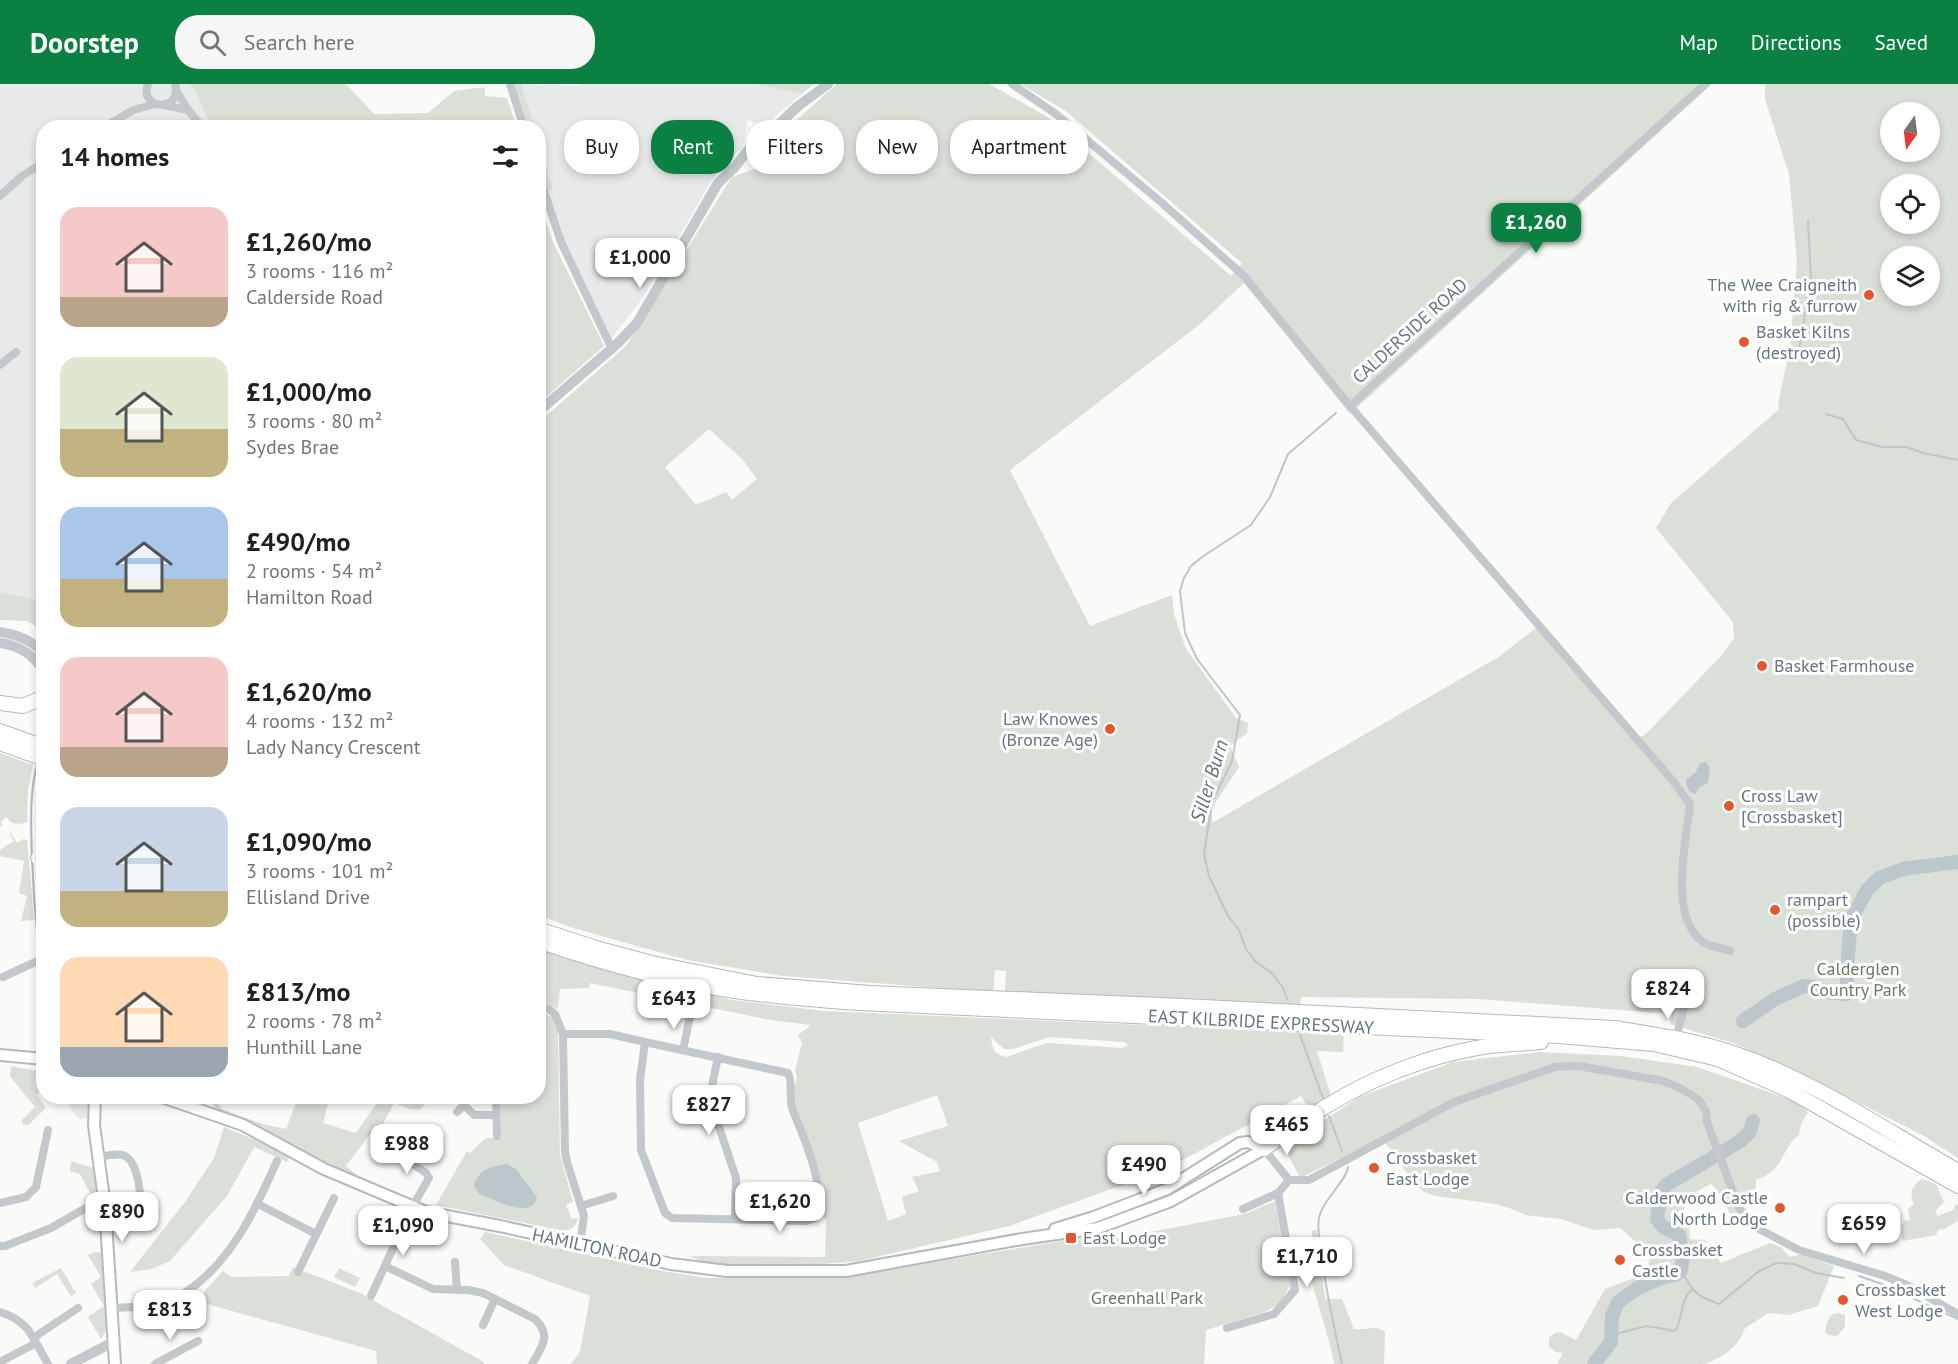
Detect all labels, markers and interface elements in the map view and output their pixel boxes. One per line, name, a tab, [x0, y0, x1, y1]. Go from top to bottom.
search box	[175, 15, 595, 69]
text: Doorstep	[30, 24, 139, 61]
icon: search	[196, 26, 229, 59]
text: Search here	[244, 28, 355, 56]
text: Map	[1679, 29, 1718, 56]
text: Directions	[1751, 29, 1842, 56]
text: Saved	[1875, 29, 1928, 56]
north arrow	[1880, 102, 1940, 162]
map controls	[1880, 102, 1940, 306]
chip: Buy	[564, 120, 639, 174]
chip: Rent	[651, 120, 734, 174]
chip: Filters	[746, 120, 844, 174]
chip: New	[856, 120, 938, 174]
chip: Apartment	[950, 120, 1088, 174]
text: 14 homes	[60, 140, 169, 173]
icon: filters	[489, 140, 522, 173]
button: locate	[1880, 174, 1940, 234]
pin: £1,260	[1487, 203, 1585, 254]
text: £1,260	[1505, 209, 1567, 235]
text: £1,260/mo	[246, 225, 372, 258]
icon: home	[108, 231, 180, 303]
pin: £1,000	[591, 238, 689, 289]
text: £1,000	[609, 244, 671, 270]
button: layers	[1880, 246, 1940, 306]
text: 3 rooms · 116 m²	[246, 258, 393, 284]
street label: CALDERSIDE ROAD	[1347, 273, 1472, 388]
place label: The Wee Craigneith with rig & furrow	[1707, 273, 1858, 317]
text: Calderside Road	[246, 284, 383, 310]
marker: The Wee Craigneith with rig & furrow	[1862, 288, 1876, 302]
place label: Basket Kilns (destroyed)	[1756, 320, 1850, 364]
marker: Basket Kilns (destroyed)	[1737, 335, 1751, 349]
text: £1,000/mo	[246, 375, 372, 408]
icon: home	[108, 381, 180, 453]
text: 3 rooms · 80 m²	[246, 408, 382, 434]
text: Sydes Brae	[246, 434, 339, 460]
text: £490/mo	[246, 525, 350, 558]
icon: home	[108, 531, 180, 603]
text: 2 rooms · 54 m²	[246, 558, 382, 584]
text: Hamilton Road	[246, 584, 373, 610]
place label: Basket Farmhouse	[1774, 654, 1914, 677]
marker: Basket Farmhouse	[1755, 659, 1769, 673]
text: £1,620/mo	[246, 675, 372, 708]
icon: home	[108, 681, 180, 753]
place label: Law Knowes (Bronze Age)	[1002, 707, 1098, 751]
text: 4 rooms · 132 m²	[246, 708, 393, 734]
marker: Law Knowes (Bronze Age)	[1103, 722, 1117, 736]
text: Lady Nancy Crescent	[246, 734, 421, 760]
water label: Siller Burn	[1184, 736, 1234, 826]
place label: Cross Law [Crossbasket]	[1741, 784, 1843, 828]
marker: Cross Law [Crossbasket]	[1722, 799, 1736, 813]
text: £1,090/mo	[246, 825, 372, 858]
icon: home	[108, 831, 180, 903]
text: 3 rooms · 101 m²	[246, 858, 393, 884]
text: Ellisland Drive	[246, 884, 370, 910]
place label: rampart (possible)	[1787, 888, 1861, 932]
marker: rampart (possible)	[1768, 903, 1782, 917]
park label: Calderglen Country Park	[1810, 957, 1907, 1001]
pin: £824	[1632, 969, 1704, 1020]
text: £813/mo	[246, 975, 350, 1008]
text: £824	[1645, 975, 1691, 1001]
pin: £643	[638, 979, 710, 1030]
icon: home	[108, 981, 180, 1053]
text: £643	[651, 985, 697, 1011]
street label: EAST KILBRIDE EXPRESSWAY	[1148, 1004, 1375, 1039]
text: 2 rooms · 78 m²	[246, 1008, 382, 1034]
text: Hunthill Lane	[246, 1034, 362, 1060]
pin: £827	[673, 1085, 745, 1136]
text: £827	[686, 1091, 732, 1117]
pin: £465	[1251, 1105, 1323, 1156]
text: £465	[1264, 1111, 1310, 1137]
pin: £988	[371, 1124, 443, 1175]
text: £988	[384, 1130, 430, 1156]
pin: £490	[1108, 1145, 1180, 1196]
place label: Crossbasket East Lodge	[1386, 1146, 1477, 1190]
text: £490	[1121, 1151, 1167, 1177]
marker: Crossbasket East Lodge	[1367, 1161, 1381, 1175]
pin: £1,620	[731, 1182, 829, 1233]
place label: Calderwood Castle North Lodge	[1625, 1186, 1768, 1230]
text: £1,620	[749, 1188, 811, 1214]
pin: £890	[86, 1192, 158, 1243]
text: £890	[99, 1198, 145, 1224]
marker: Calderwood Castle North Lodge	[1773, 1201, 1787, 1215]
pin: £659	[1828, 1204, 1900, 1255]
pin: £1,090	[354, 1206, 452, 1257]
text: £659	[1841, 1210, 1887, 1236]
text: £1,090	[372, 1212, 434, 1238]
street label: HAMILTON ROAD	[530, 1223, 664, 1272]
place label: East Lodge	[1083, 1226, 1166, 1249]
marker: East Lodge	[1064, 1231, 1078, 1245]
pin: £1,710	[1258, 1237, 1356, 1288]
place label: Crossbasket Castle	[1632, 1238, 1723, 1282]
text: £1,710	[1276, 1243, 1338, 1269]
marker: Crossbasket Castle	[1613, 1253, 1627, 1267]
place label: Crossbasket West Lodge	[1855, 1278, 1946, 1322]
park label: Greenhall Park	[1091, 1286, 1204, 1309]
pin: £813	[134, 1290, 206, 1341]
marker: Crossbasket West Lodge	[1836, 1293, 1850, 1307]
text: £813	[147, 1296, 193, 1322]

